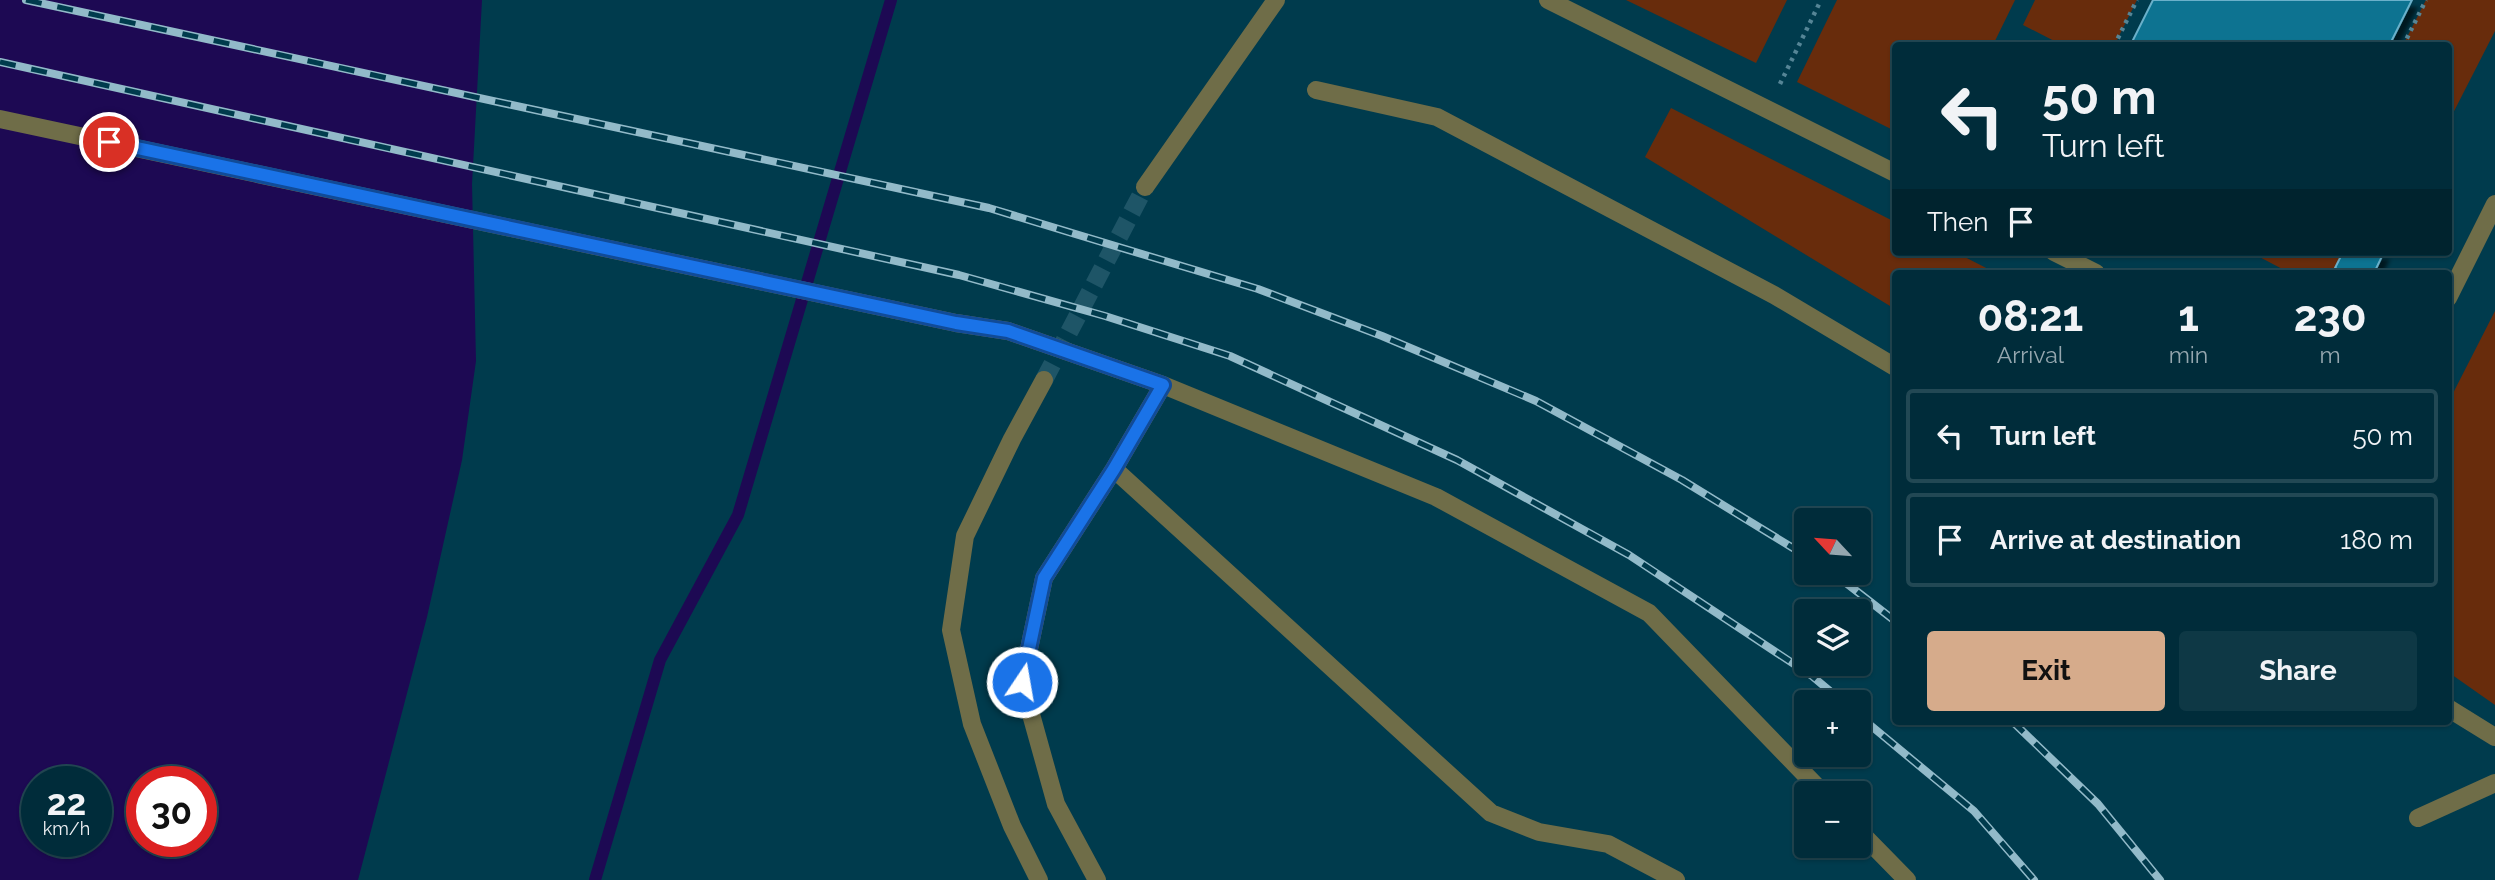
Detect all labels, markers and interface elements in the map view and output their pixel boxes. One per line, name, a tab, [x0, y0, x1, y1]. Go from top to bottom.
text: 50 m	[2042, 68, 2157, 125]
icon: left	[1927, 70, 2018, 161]
pin	[79, 112, 139, 172]
icon: arrive	[90, 123, 128, 161]
text: Turn left	[2042, 127, 2164, 164]
icon: arrive	[2002, 203, 2040, 241]
text: Then	[1927, 207, 1988, 237]
text: 08:21	[1977, 292, 2083, 341]
text: 1	[2178, 292, 2199, 341]
text: 230	[2294, 292, 2367, 341]
text: Arrival	[1997, 341, 2064, 368]
text: min	[2169, 341, 2208, 368]
text: m	[2320, 341, 2341, 368]
icon: left	[1931, 417, 1969, 455]
text: Turn left	[1990, 421, 2096, 451]
text: 50 m	[2352, 421, 2413, 451]
north arrow	[1794, 508, 1871, 584]
map controls	[1794, 508, 1871, 858]
icon: arrive	[1931, 521, 1969, 559]
text: Arrive at destination	[1990, 525, 2241, 555]
text: 180 m	[2340, 525, 2413, 555]
button: layers	[1794, 599, 1871, 676]
button: Exit	[1927, 631, 2165, 711]
button: Share	[2179, 631, 2417, 711]
position arrow	[985, 645, 1059, 719]
button: +	[1794, 690, 1871, 767]
speed limit sign: 30	[126, 766, 217, 857]
button: −	[1794, 781, 1871, 858]
text: 22	[47, 782, 86, 823]
text: km/h	[43, 818, 90, 839]

